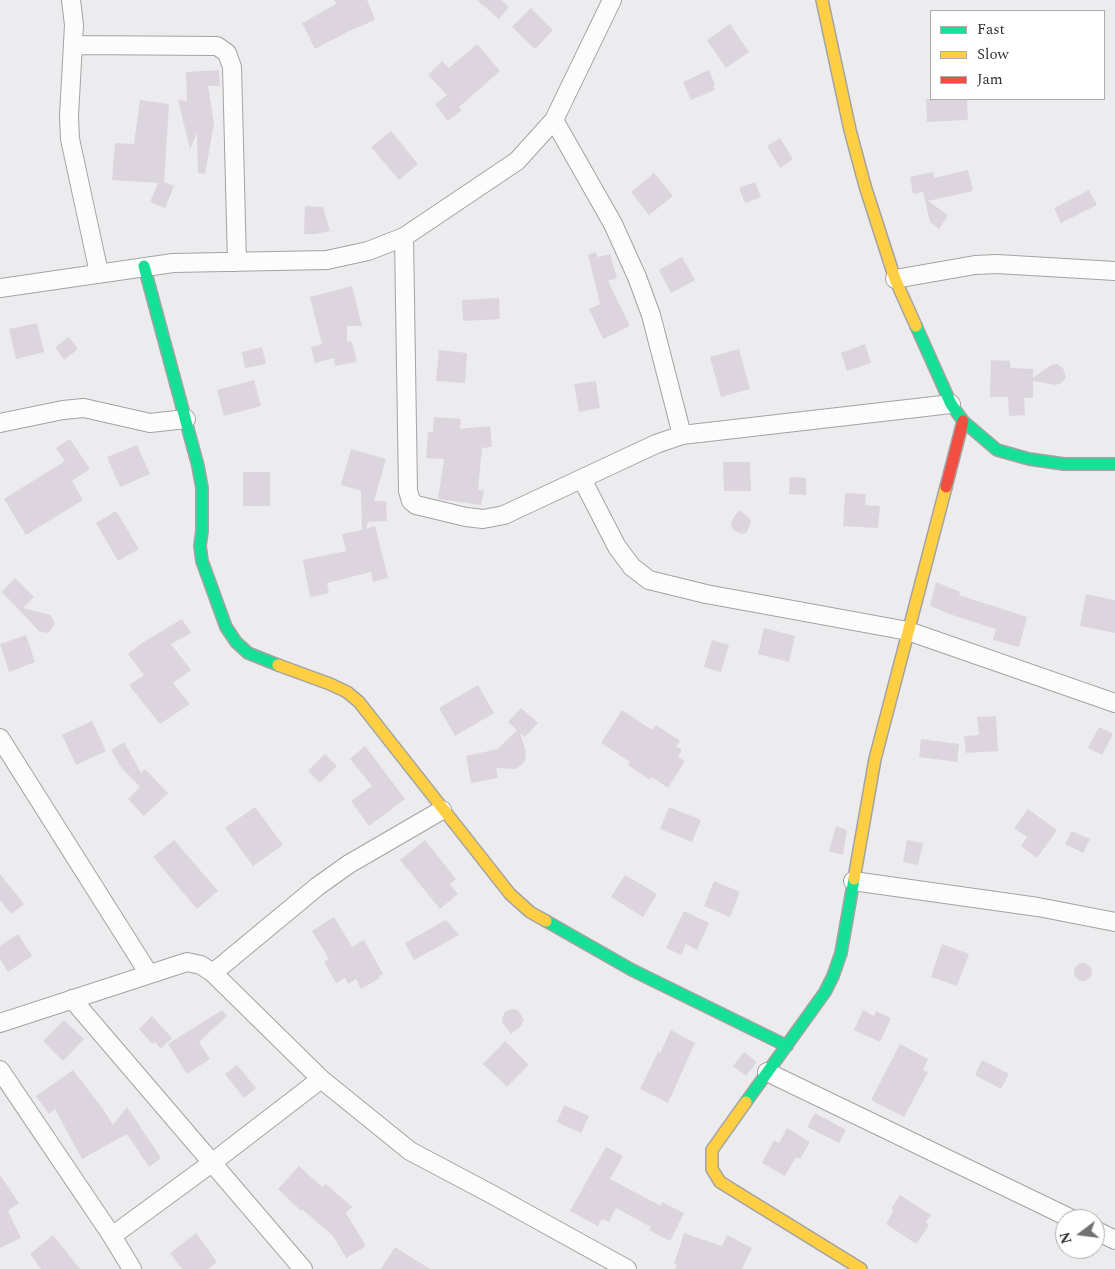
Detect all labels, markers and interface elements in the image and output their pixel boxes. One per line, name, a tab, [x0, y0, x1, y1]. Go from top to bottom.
legend	[930, 10, 1105, 100]
text: Fast	[977, 18, 1005, 41]
text: Slow	[977, 43, 1009, 66]
text: Jam	[977, 68, 1003, 91]
north arrow	[1055, 1209, 1105, 1259]
text: N	[1054, 1230, 1078, 1246]

